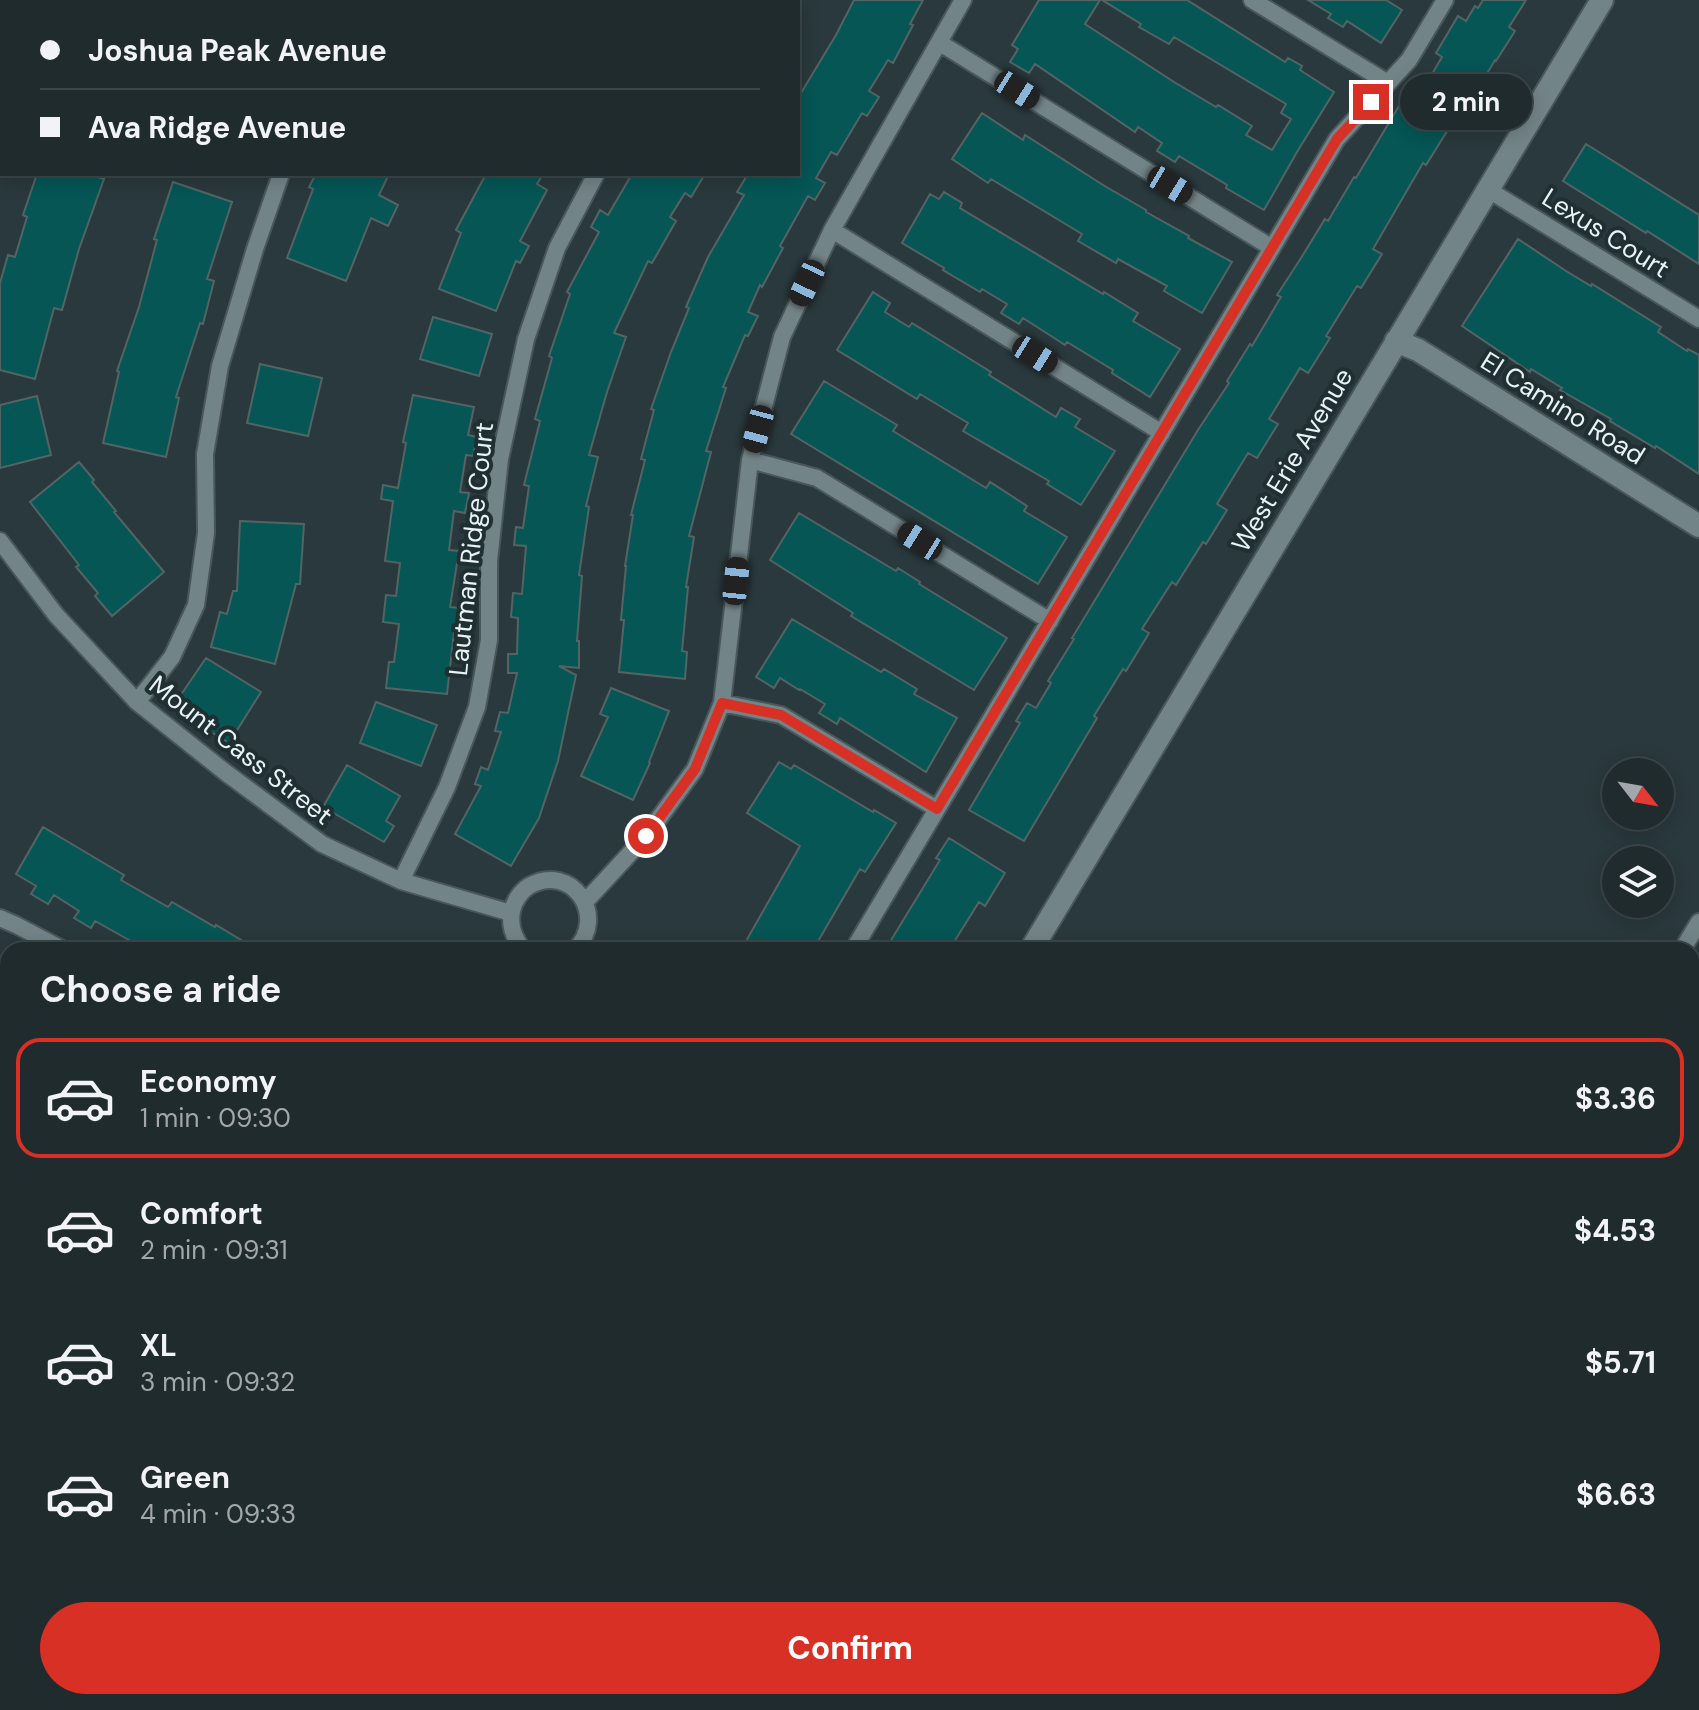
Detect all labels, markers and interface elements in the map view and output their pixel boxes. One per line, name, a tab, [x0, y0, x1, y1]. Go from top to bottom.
text: Joshua Peak Avenue	[88, 31, 387, 70]
car	[990, 67, 1044, 113]
callout: 2 min	[1399, 74, 1531, 130]
route end	[1353, 84, 1389, 120]
text: 2 min	[1432, 85, 1500, 119]
text: Ava Ridge Avenue	[88, 108, 346, 147]
car	[1143, 162, 1197, 208]
street label: Lexus Court	[1536, 180, 1676, 286]
car	[786, 256, 828, 310]
car	[1008, 332, 1062, 378]
street label: El Camino Road	[1475, 344, 1651, 472]
street label: West Erie Avenue	[1224, 362, 1360, 558]
car	[740, 403, 776, 455]
street label: Lautman Ridge Court	[441, 421, 501, 677]
car	[893, 518, 947, 564]
car	[722, 556, 750, 606]
street label: Mount Cass Street	[142, 668, 340, 832]
north arrow	[1602, 758, 1674, 830]
map controls	[1602, 758, 1674, 918]
route start	[628, 818, 664, 854]
button: layers	[1602, 846, 1674, 918]
text: Choose a ride	[40, 966, 281, 1013]
icon: car	[44, 1062, 116, 1134]
text: Economy	[140, 1062, 277, 1101]
text: $3.36	[1575, 1079, 1656, 1118]
text: 1 min · 09:30	[140, 1101, 291, 1135]
icon: car	[44, 1194, 116, 1266]
text: Comfort	[140, 1194, 263, 1233]
text: $4.53	[1574, 1211, 1656, 1250]
text: 2 min · 09:31	[140, 1233, 288, 1267]
icon: car	[44, 1326, 116, 1398]
text: XL	[140, 1326, 177, 1365]
text: $5.71	[1585, 1343, 1656, 1382]
text: 3 min · 09:32	[140, 1365, 295, 1399]
icon: car	[44, 1458, 116, 1530]
text: Green	[140, 1458, 230, 1497]
text: $6.63	[1576, 1475, 1656, 1514]
text: 4 min · 09:33	[140, 1497, 296, 1531]
button: Confirm	[40, 1602, 1660, 1694]

